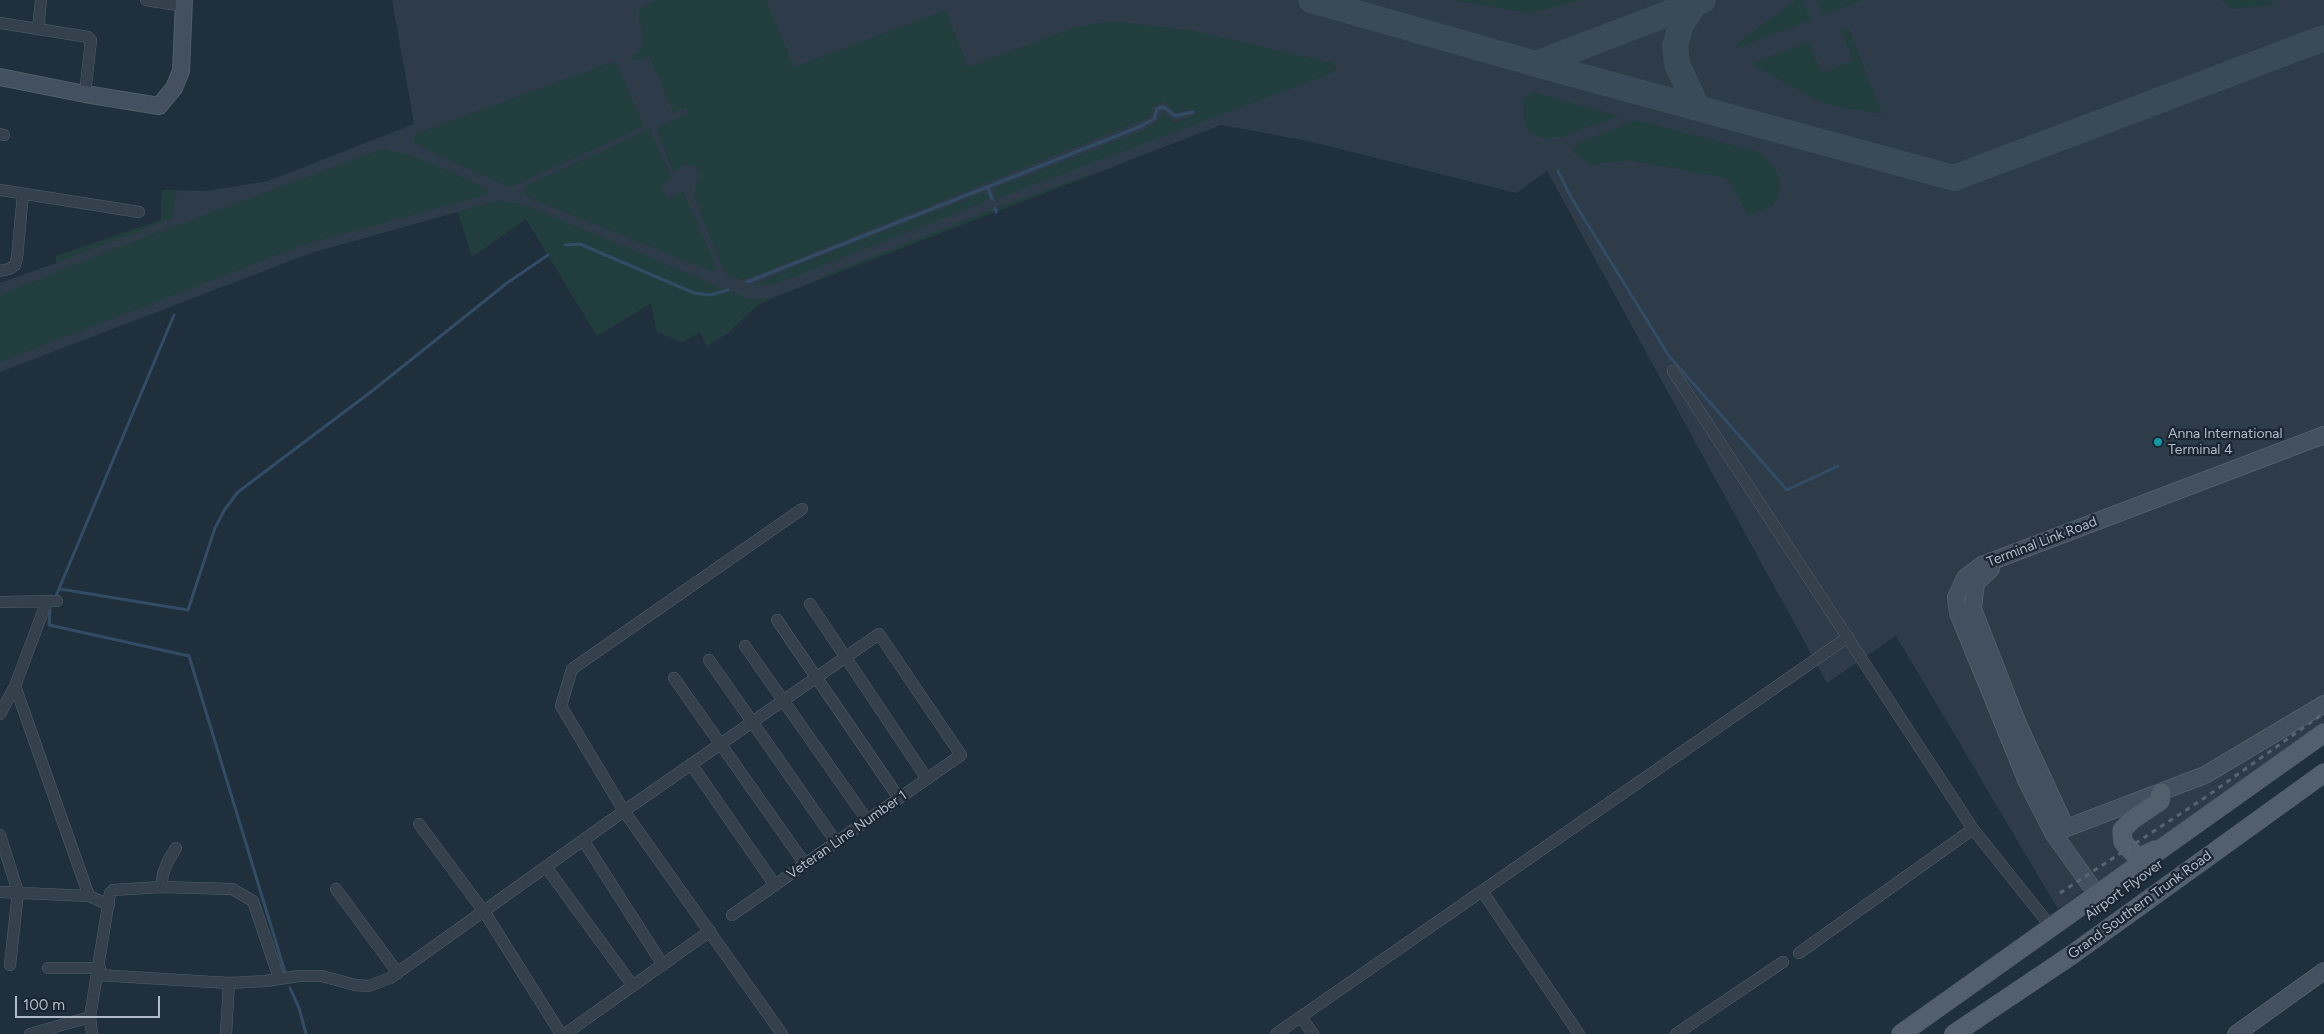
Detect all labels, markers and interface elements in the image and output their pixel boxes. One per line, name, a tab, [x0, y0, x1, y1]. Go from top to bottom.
place label: Anna International Terminal 4	[2168, 426, 2283, 458]
marker: Anna International Terminal 4	[2152, 436, 2164, 448]
street label: Terminal Link Road	[1985, 513, 2099, 571]
street label: Veteran Line Number 1	[784, 787, 910, 883]
street label: Grand Southern Trunk Road	[2065, 847, 2215, 963]
street label: Airport Flyover	[2082, 856, 2166, 924]
scale bar	[18, 986, 162, 1018]
text: 100 m	[23, 996, 65, 1014]

